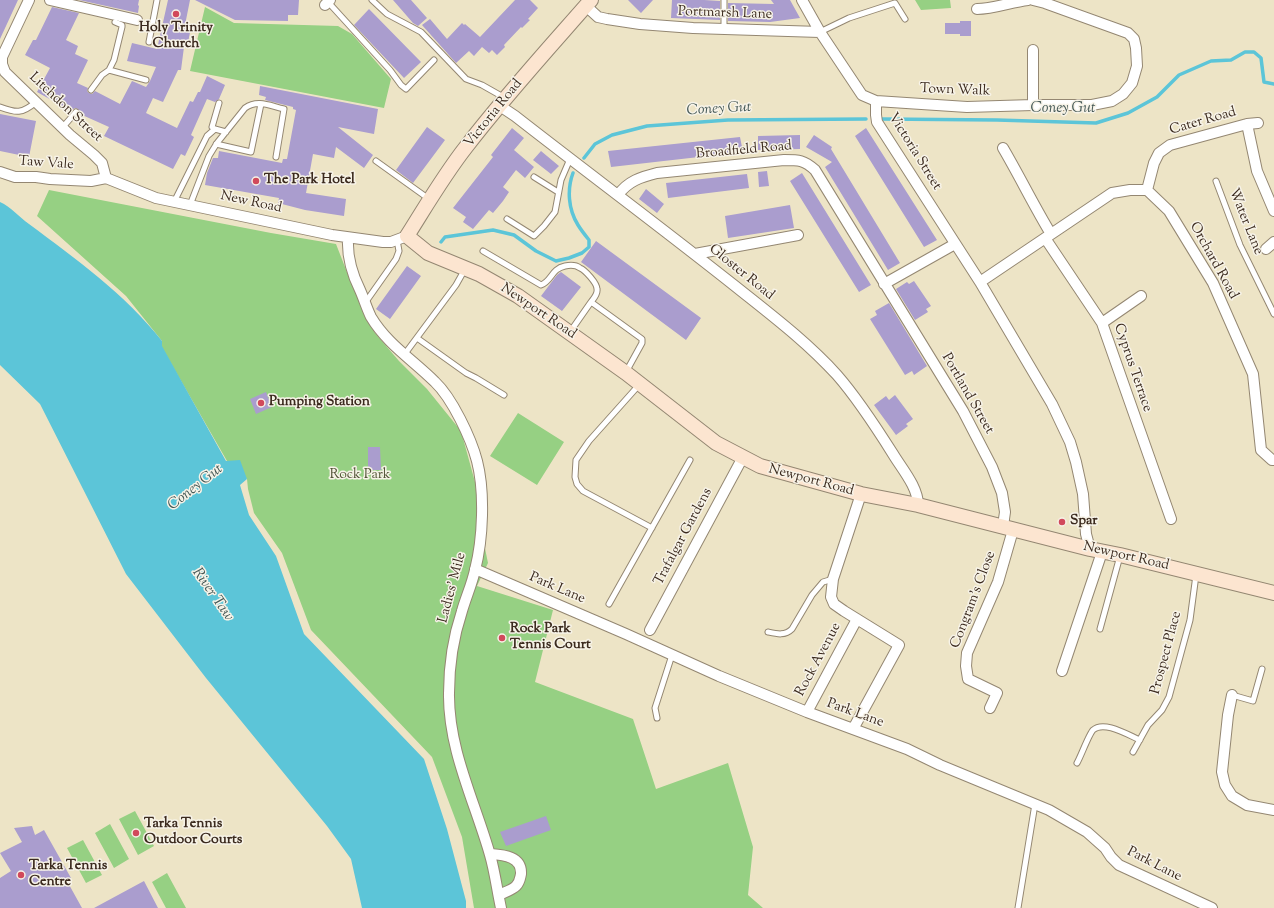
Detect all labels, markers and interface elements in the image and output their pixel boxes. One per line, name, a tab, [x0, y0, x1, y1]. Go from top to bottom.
street label: Portmarsh Lane	[678, 4, 772, 24]
marker: Holy Trinity Church	[171, 9, 181, 19]
place label: Holy Trinity Church	[139, 21, 213, 54]
street label: Litchdon Street	[25, 70, 105, 146]
street label: Victoria Road	[461, 76, 527, 152]
street label: Town Walk	[920, 81, 990, 101]
water label: Coney Gut	[686, 99, 752, 121]
water label: Coney Gut	[1031, 100, 1095, 118]
street label: Cater Road	[1168, 104, 1238, 140]
street label: Victoria Street	[884, 110, 944, 194]
street label: Broadfield Road	[695, 138, 793, 164]
street label: Taw Vale	[18, 154, 74, 174]
place label: The Park Hotel	[264, 173, 355, 189]
marker: The Park Hotel	[251, 176, 261, 186]
street label: Water Lane	[1224, 186, 1266, 258]
street label: New Road	[219, 188, 283, 218]
street label: Orchard Road	[1185, 220, 1241, 302]
street label: Gloster Road	[705, 241, 777, 305]
street label: Newport Road	[497, 281, 579, 343]
street label: Cyprus Terrace	[1109, 322, 1155, 414]
street label: Portland Street	[937, 351, 997, 437]
place label: Pumping Station	[269, 395, 370, 411]
marker: Pumping Station	[256, 398, 266, 408]
water label: Coney Gut	[165, 461, 227, 515]
street label: Newport Road	[766, 462, 856, 500]
park label: Rock Park	[330, 468, 390, 484]
street label: Trafalgar Gardens	[651, 486, 717, 588]
place label: Spar	[1070, 514, 1098, 530]
marker: Spar	[1057, 517, 1067, 527]
street label: Newport Road	[1081, 539, 1171, 575]
street label: Congram's Close	[948, 549, 1000, 651]
street label: Ladies' Mile	[436, 551, 470, 625]
water label: River Taw	[187, 565, 237, 625]
street label: Park Lane	[526, 570, 588, 608]
street label: Prospect Place	[1148, 610, 1186, 696]
street label: Rock Avenue	[793, 620, 845, 700]
place label: Rock Park Tennis Court	[510, 622, 591, 654]
marker: Rock Park Tennis Court	[497, 633, 507, 643]
street label: Park Lane	[824, 696, 886, 732]
place label: Tarka Tennis Outdoor Courts	[144, 817, 242, 850]
marker: Tarka Tennis Outdoor Courts	[131, 828, 141, 838]
street label: Park Lane	[1124, 844, 1184, 886]
place label: Tarka Tennis Centre	[29, 859, 107, 892]
marker: Tarka Tennis Centre	[16, 870, 26, 880]

